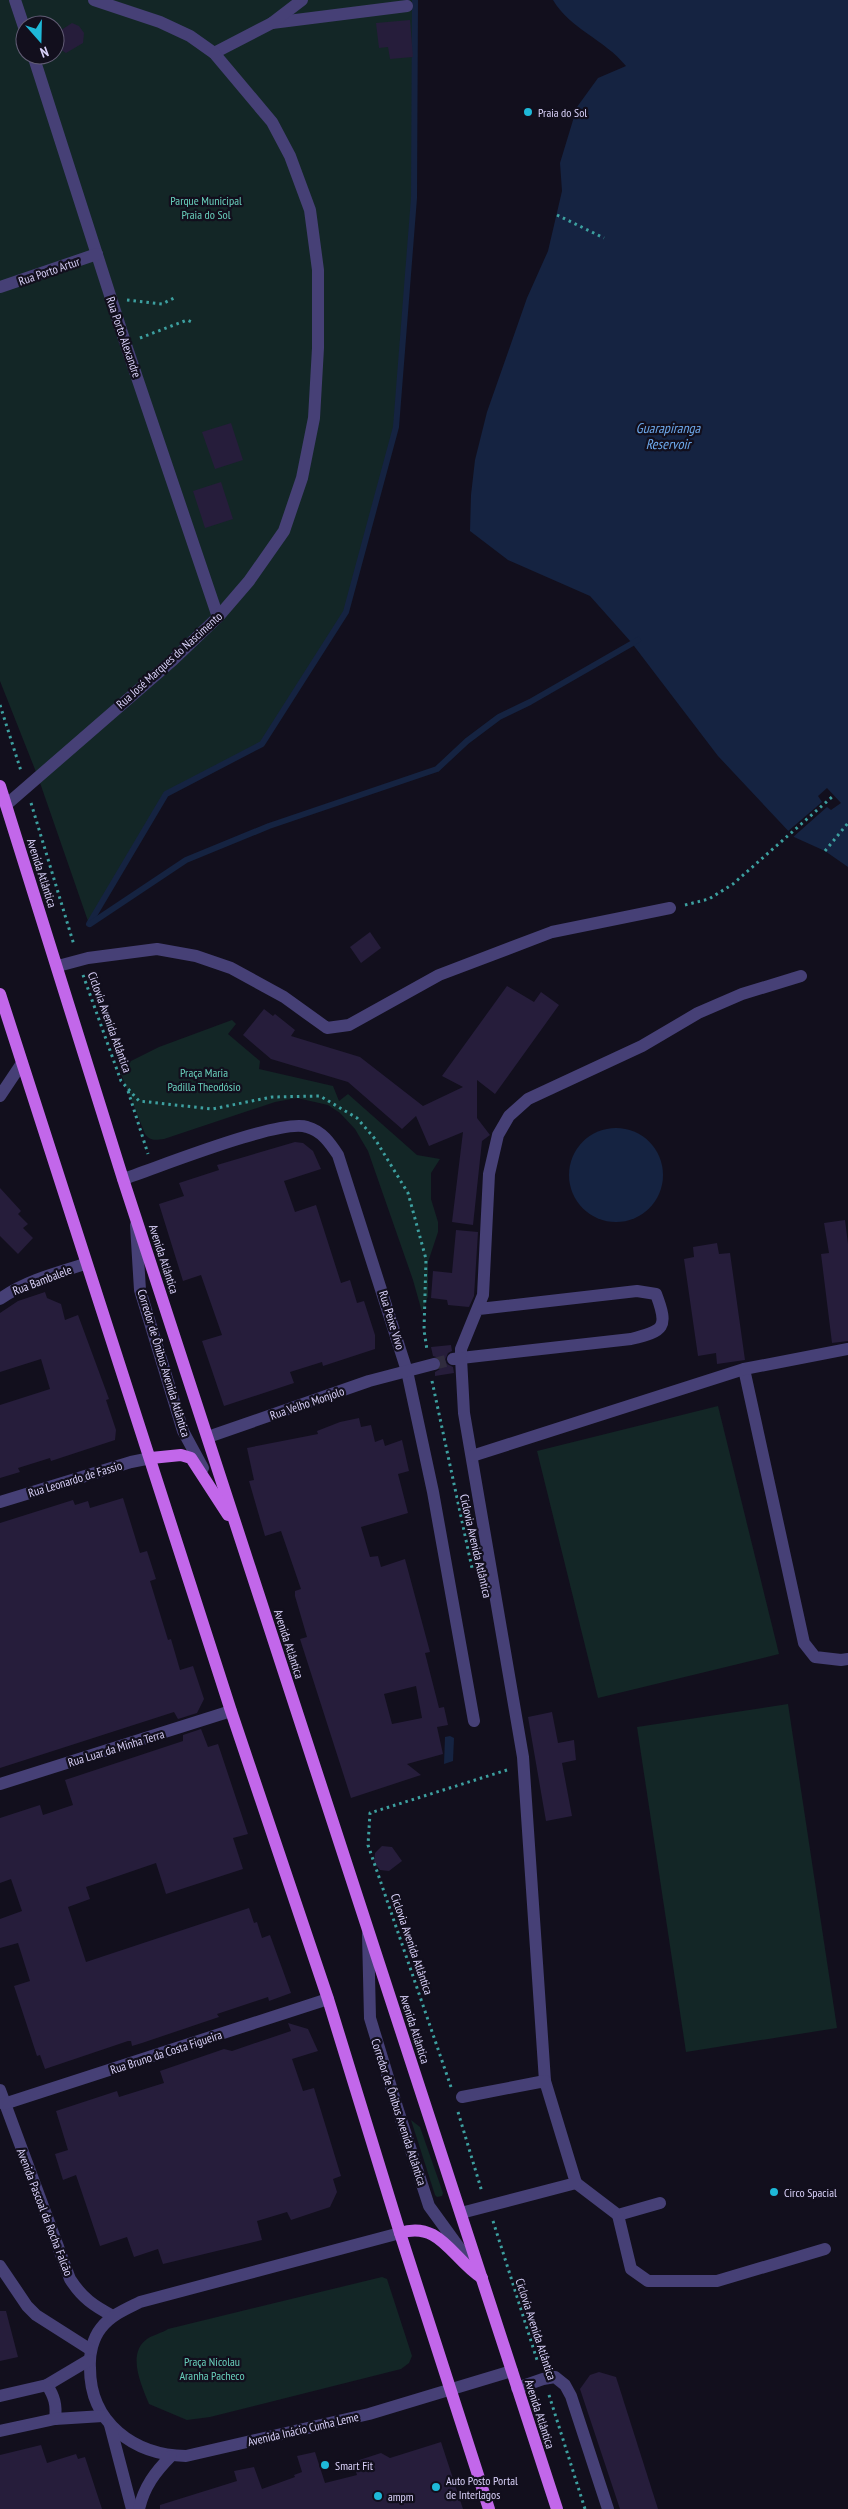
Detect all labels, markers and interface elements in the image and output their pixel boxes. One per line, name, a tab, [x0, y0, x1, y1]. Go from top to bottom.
north arrow	[15, 15, 65, 65]
text: N	[38, 42, 51, 62]
place label: Praia do Sol	[538, 105, 587, 120]
marker: Praia do Sol	[522, 106, 534, 118]
park label: Parque Municipal Praia do Sol	[170, 193, 242, 222]
street label: Rua Porto Artur	[16, 253, 82, 288]
street label: Rua Porto Alexandre	[103, 295, 145, 379]
water label: Guarapiranga Reservoir	[636, 419, 702, 453]
street label: Rua José Marques do Nascimento	[113, 609, 225, 711]
street label: Avenida Atlântica	[24, 837, 60, 910]
street label: Ciclovia Avenida Atlântica	[85, 970, 135, 1075]
park label: Praça Maria Padilla Theodósio	[167, 1065, 241, 1094]
street label: Avenida Atlântica	[146, 1223, 182, 1296]
street label: Rua Bambalele	[10, 1262, 74, 1298]
street label: Corredor de Ônibus Avenida Atlântica	[134, 1287, 194, 1439]
street label: Rua Peixe Vivo	[376, 1289, 408, 1351]
street label: Rua Velho Monjolo	[268, 1383, 346, 1423]
street label: Rua Leonardo de Fassio	[26, 1458, 124, 1500]
street label: Ciclovia Avenida Atlântica	[457, 1493, 495, 1600]
street label: Avenida Atlântica	[271, 1608, 307, 1681]
street label: Rua Luar da Minha Terra	[66, 1726, 166, 1770]
street label: Ciclovia Avenida Atlântica	[388, 1891, 436, 1997]
street label: Avenida Atlântica	[397, 1993, 433, 2066]
street label: Rua Bruno da Costa Figueira	[108, 2027, 224, 2077]
street label: Corredor de Ônibus Avenida Atlântica	[368, 2037, 430, 2188]
street label: Avenida Pascoal da Rocha Falcão	[14, 2146, 76, 2278]
place label: Circo Spacial	[784, 2185, 837, 2200]
marker: Circo Spacial	[768, 2186, 780, 2198]
street label: Ciclovia Avenida Atlântica	[512, 2276, 560, 2382]
park label: Praça Nicolau Aranha Pacheco	[179, 2354, 245, 2383]
street label: Avenida Atlântica	[522, 2378, 558, 2451]
street label: Avenida Inácio Cunha Leme	[246, 2409, 360, 2449]
place label: Smart Fit	[335, 2458, 374, 2473]
marker: Smart Fit	[319, 2459, 331, 2471]
place label: Auto Posto Portal de Interlagos	[446, 2473, 518, 2502]
marker: Auto Posto Portal de Interlagos	[430, 2481, 442, 2493]
place label: ampm	[388, 2489, 414, 2504]
marker: ampm	[372, 2490, 384, 2502]

